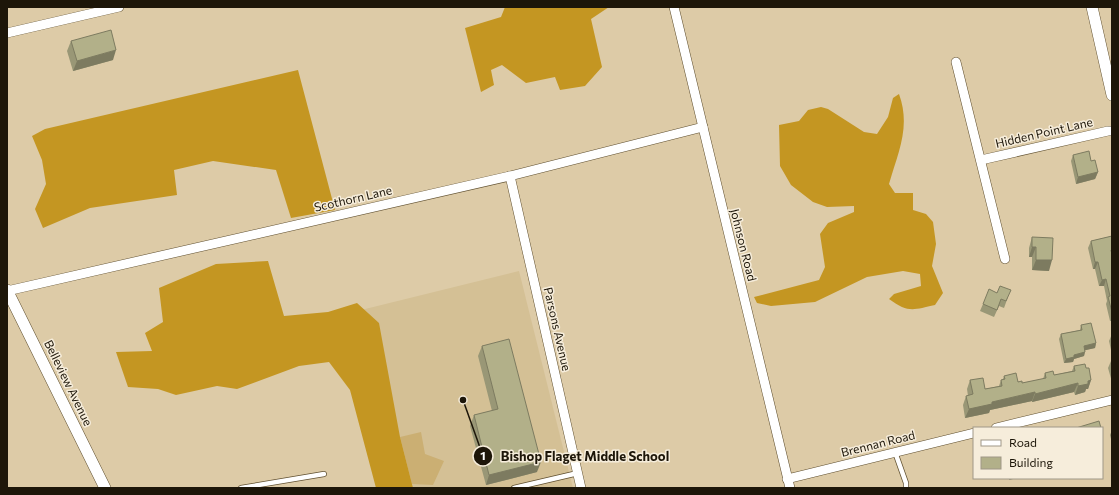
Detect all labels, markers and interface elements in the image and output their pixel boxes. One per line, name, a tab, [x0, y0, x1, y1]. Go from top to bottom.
street label: Hidden Point Lane	[994, 114, 1094, 150]
street label: Scothorn Lane	[313, 182, 393, 214]
street label: Johnson Road	[727, 207, 760, 283]
street label: Parsons Avenue	[542, 285, 574, 372]
street label: Belleview Avenue	[42, 337, 96, 428]
street label: Brennan Road	[839, 427, 916, 459]
legend	[973, 427, 1103, 479]
text: Road	[1009, 435, 1037, 449]
callout: Bishop Flaget Middle School	[473, 443, 677, 468]
text: 1	[480, 448, 486, 462]
text: Bishop Flaget Middle School	[501, 448, 669, 464]
text: Building	[1009, 455, 1053, 469]

